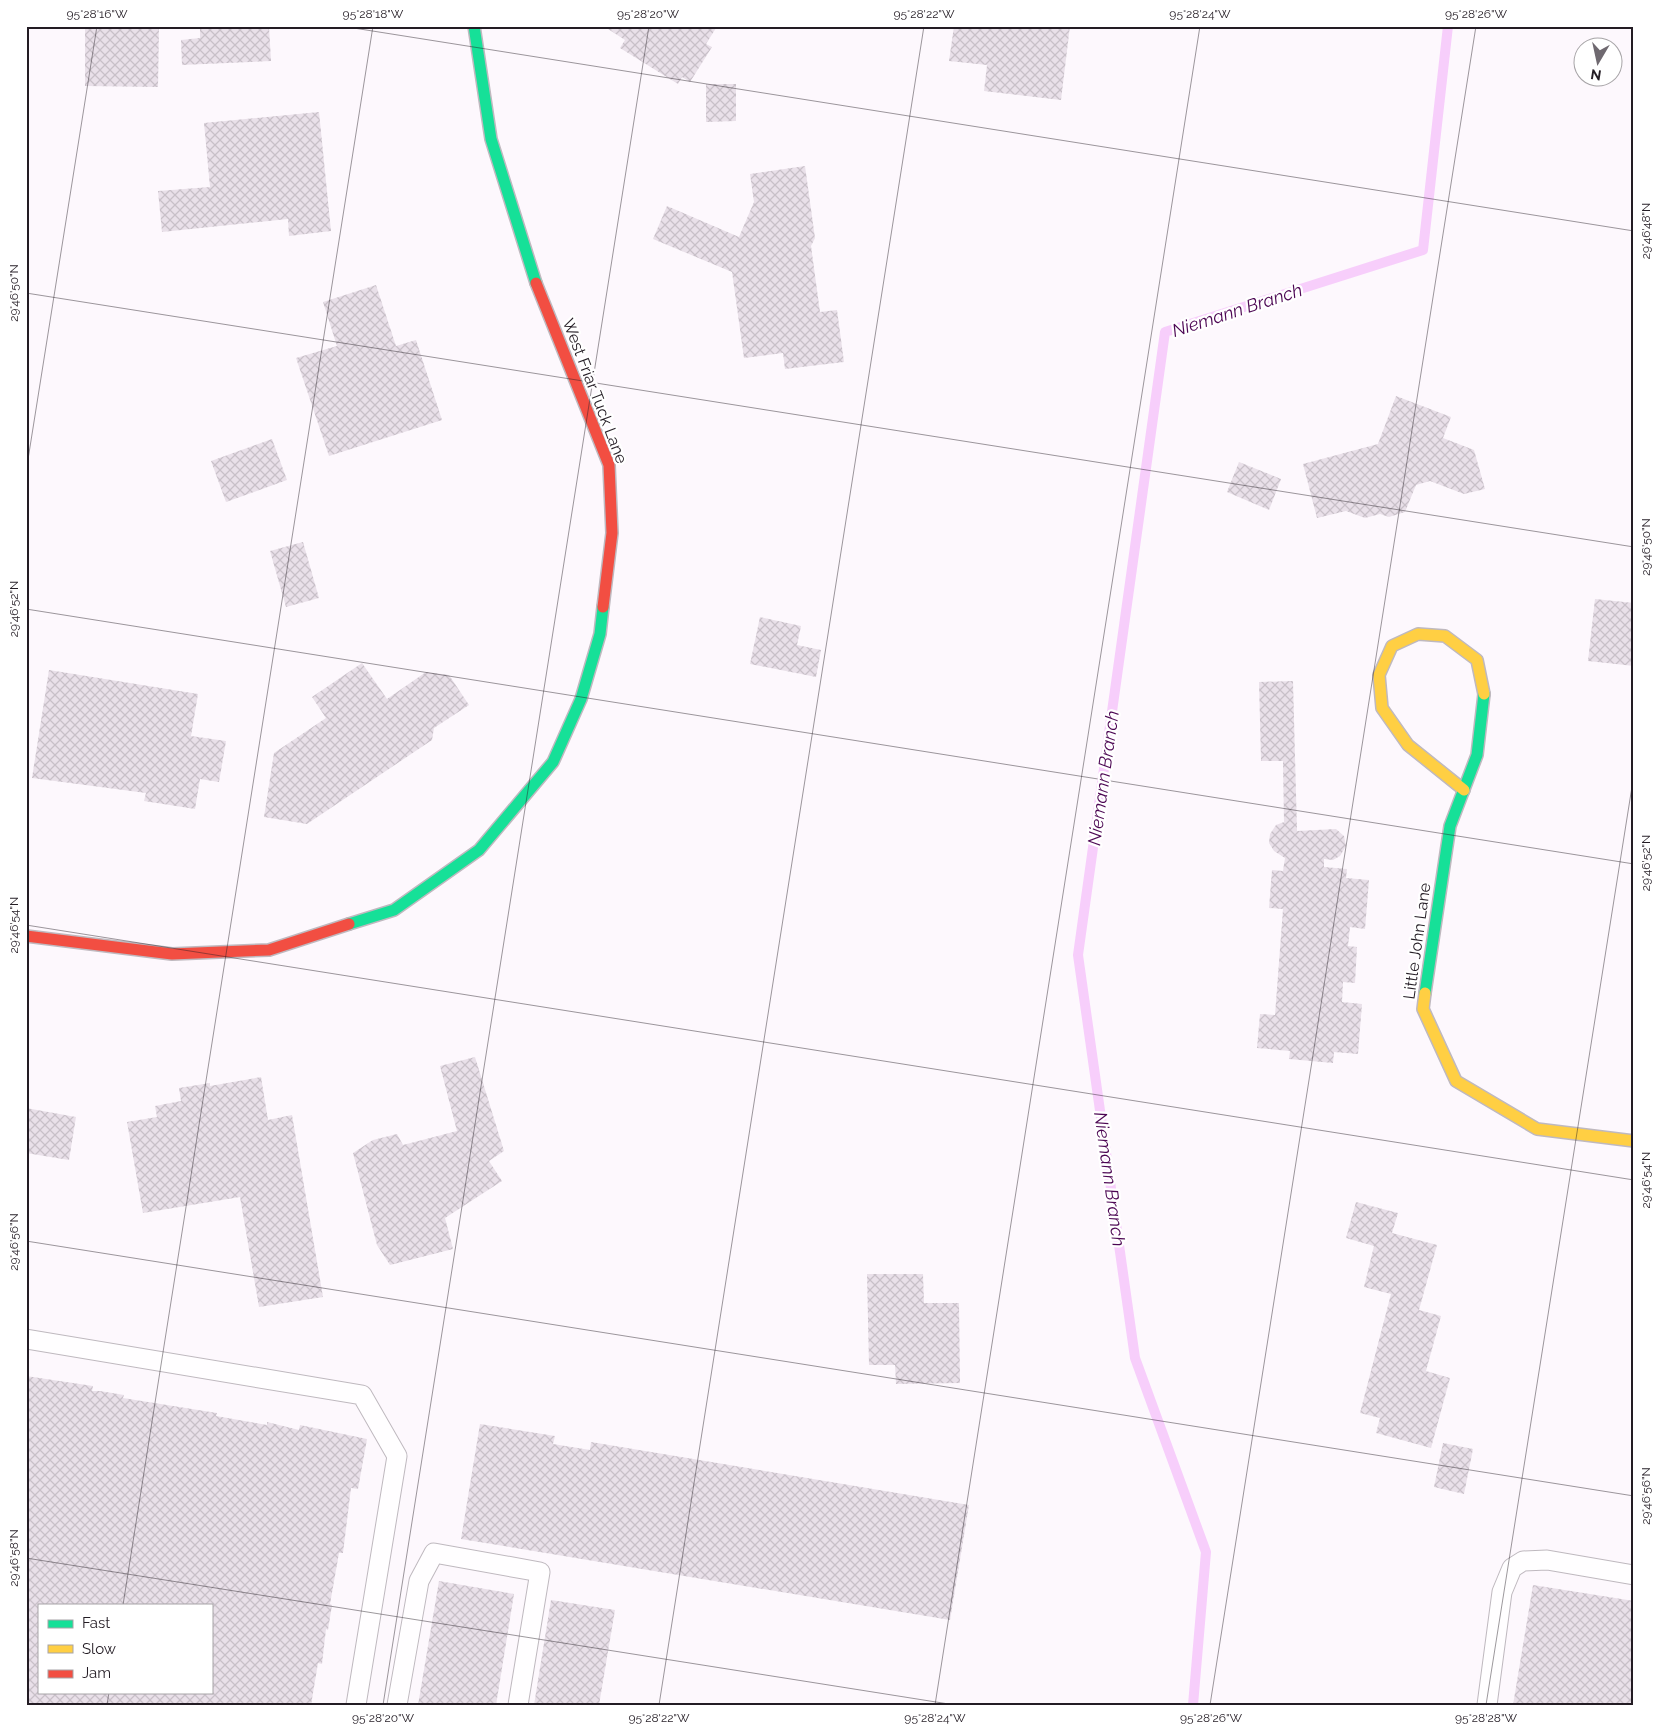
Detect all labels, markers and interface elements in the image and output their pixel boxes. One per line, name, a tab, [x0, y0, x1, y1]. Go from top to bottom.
text: 95°28'16"W	[67, 7, 128, 21]
text: 95°28'18"W	[343, 7, 404, 21]
text: 95°28'20"W	[617, 7, 679, 21]
text: 95°28'22"W	[893, 7, 955, 21]
text: 95°28'24"W	[1169, 7, 1231, 21]
text: 95°28'26"W	[1445, 7, 1507, 21]
north arrow	[1572, 38, 1622, 88]
text: N	[1589, 66, 1602, 84]
text: 29°46'48"N	[1639, 203, 1653, 259]
text: 29°46'50"N	[7, 264, 21, 322]
water label: Niemann Branch	[1169, 279, 1305, 341]
street label: West Friar Tuck Lane	[559, 316, 631, 466]
text: 29°46'50"N	[1639, 518, 1653, 576]
text: 29°46'52"N	[7, 581, 21, 637]
water label: Niemann Branch	[1083, 709, 1123, 847]
text: 29°46'52"N	[1639, 835, 1653, 891]
street label: Little John Lane	[1399, 881, 1435, 1001]
text: 29°46'54"N	[7, 897, 21, 953]
water label: Niemann Branch	[1090, 1110, 1130, 1248]
text: 29°46'54"N	[1639, 1152, 1653, 1208]
text: 29°46'56"N	[7, 1213, 21, 1271]
text: 29°46'56"N	[1639, 1467, 1653, 1525]
text: 29°46'58"N	[7, 1529, 21, 1587]
legend	[38, 1604, 212, 1694]
text: Fast	[82, 1614, 110, 1632]
text: Slow	[82, 1640, 116, 1658]
text: Jam	[82, 1664, 111, 1682]
text: 95°28'20"W	[352, 1711, 414, 1725]
text: 95°28'22"W	[628, 1711, 690, 1725]
text: 95°28'24"W	[904, 1711, 966, 1725]
text: 95°28'26"W	[1180, 1711, 1242, 1725]
text: 95°28'28"W	[1455, 1711, 1517, 1725]

